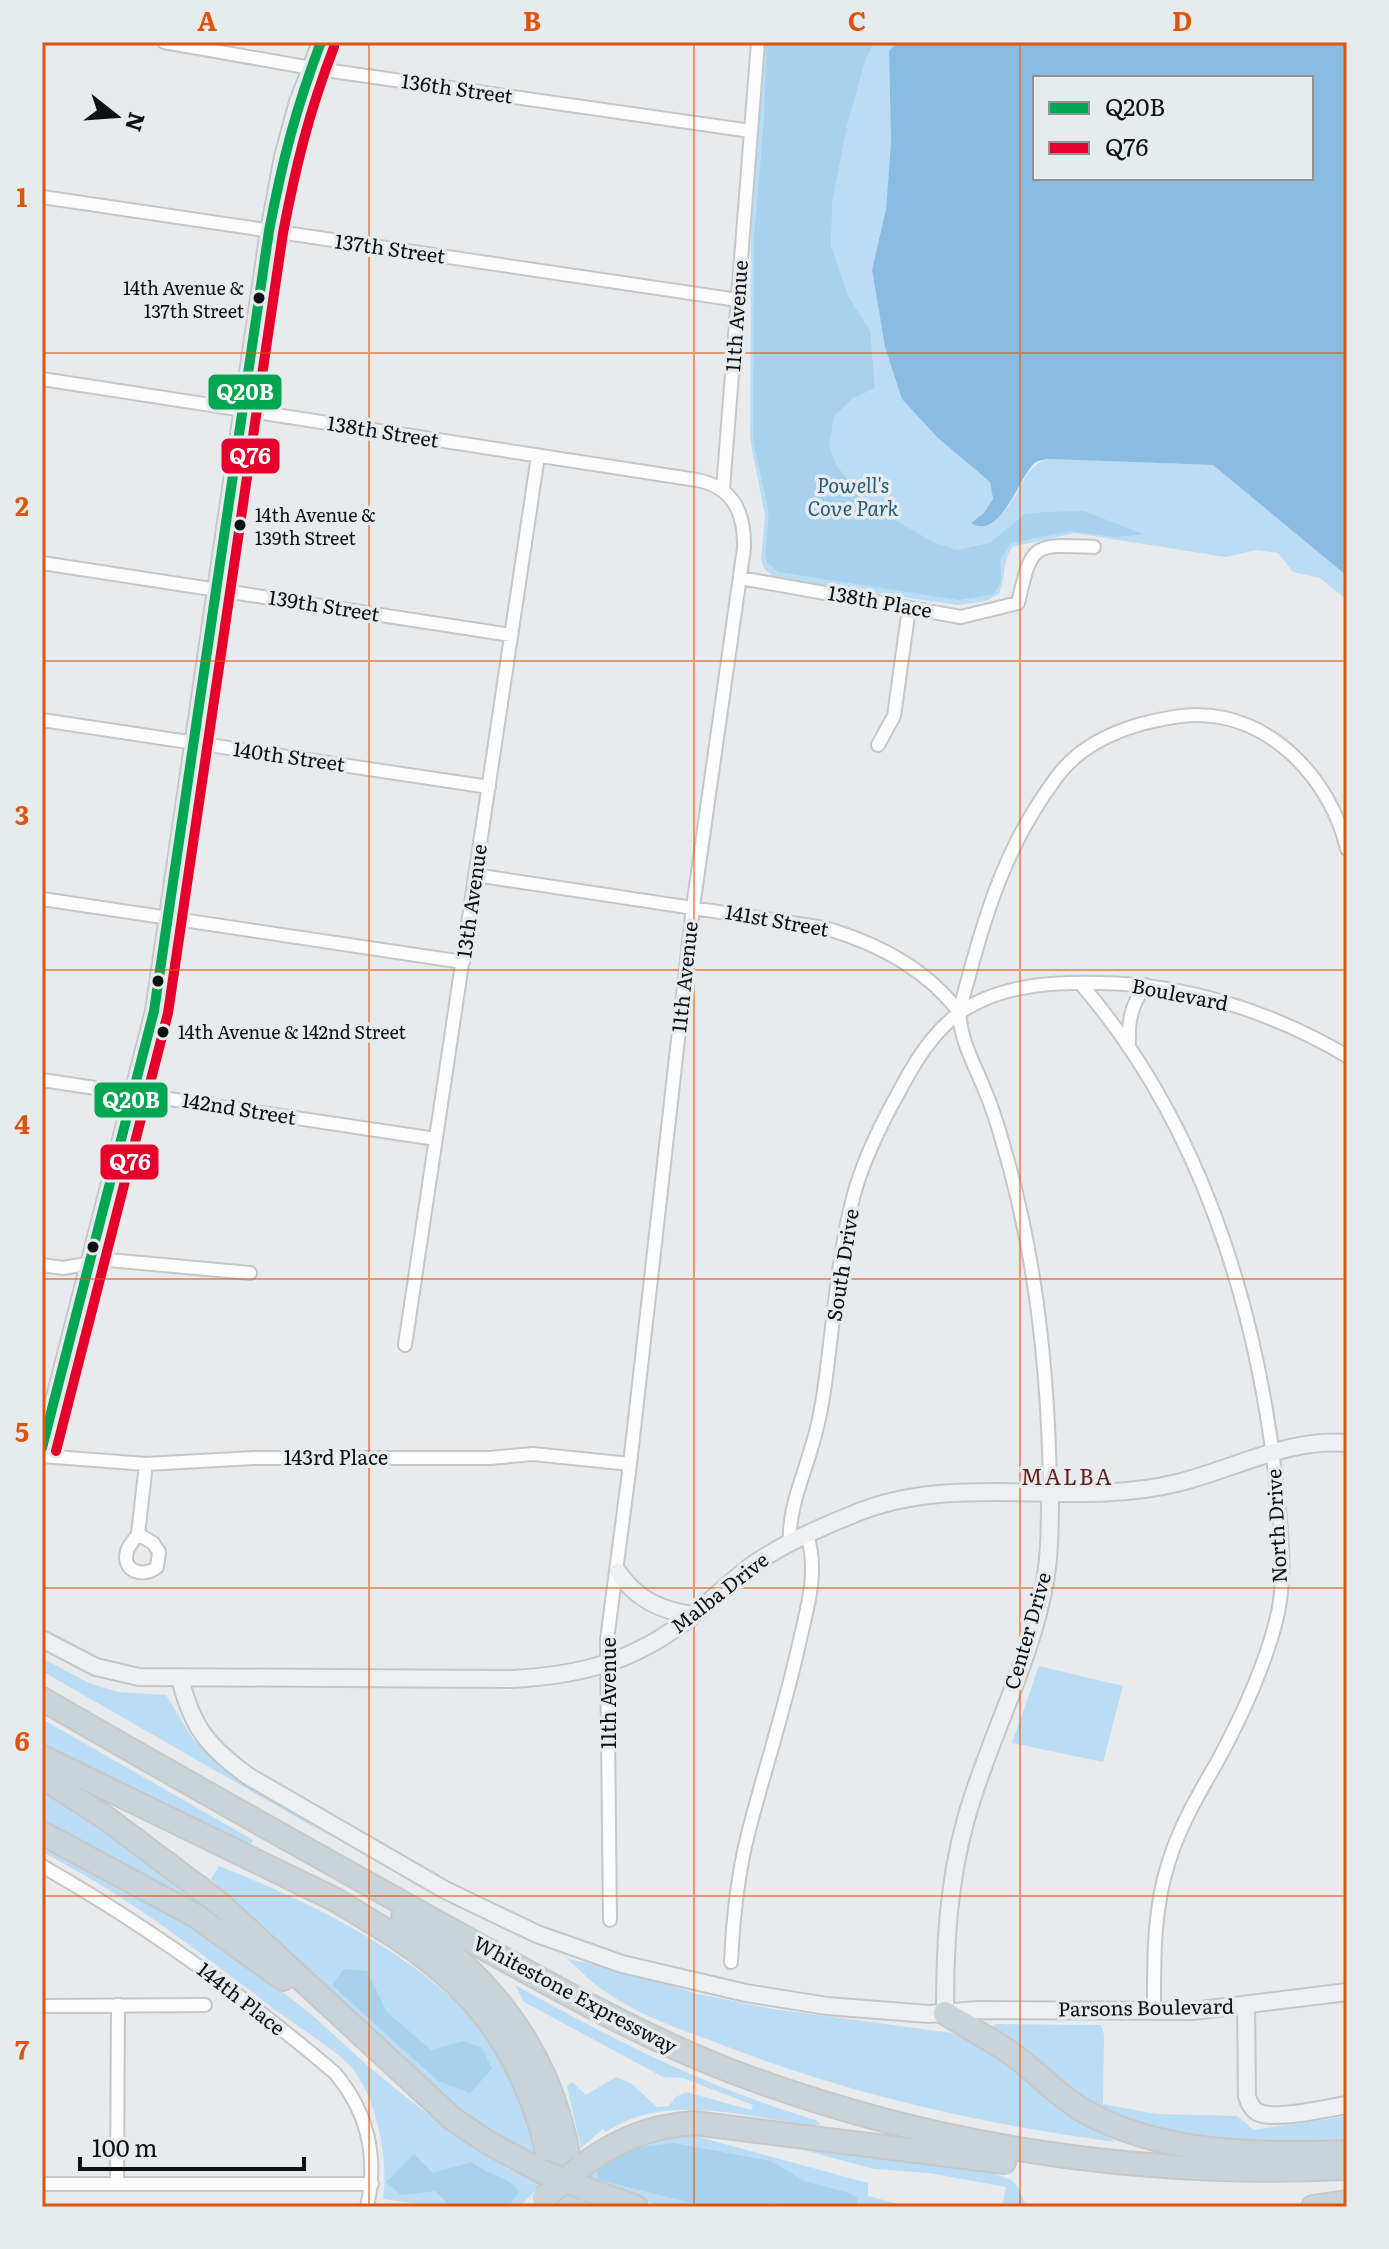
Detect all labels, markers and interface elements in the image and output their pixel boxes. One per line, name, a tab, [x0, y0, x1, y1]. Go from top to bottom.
text: A	[197, 0, 217, 39]
text: B	[523, 0, 541, 39]
text: C	[848, 0, 866, 39]
text: D	[1172, 0, 1192, 39]
street label: 136th Street	[400, 64, 515, 110]
north arrow	[76, 76, 156, 156]
legend	[1033, 76, 1313, 180]
text: Q20B	[1105, 88, 1165, 123]
text: N	[118, 109, 155, 136]
text: Q76	[1105, 128, 1148, 163]
text: 1	[17, 176, 28, 215]
street label: 137th Street	[333, 224, 447, 270]
street label: 11th Avenue	[716, 259, 754, 373]
place label: 14th Avenue & 137th Street	[123, 274, 245, 324]
marker: 14th Avenue & 137th Street	[251, 290, 267, 306]
line badge: Q20B	[207, 373, 283, 411]
text: Q20B	[216, 374, 274, 407]
street label: 138th Street	[325, 406, 441, 454]
line badge: Q76	[220, 437, 281, 475]
text: Q76	[229, 438, 271, 471]
park label: Powell's Cove Park	[808, 469, 898, 522]
text: 2	[15, 485, 29, 524]
place label: 14th Avenue & 139th Street	[255, 501, 376, 551]
marker: 14th Avenue & 139th Street	[232, 517, 248, 533]
street label: 138th Place	[826, 576, 935, 624]
street label: 139th Street	[267, 580, 382, 628]
street label: 140th Street	[232, 732, 347, 778]
text: 3	[15, 794, 29, 833]
street label: 13th Avenue	[447, 842, 493, 960]
street label: 141st Street	[723, 895, 831, 943]
street label: 11th Avenue	[662, 920, 704, 1034]
street label: Boulevard	[1130, 969, 1231, 1017]
unlabelled marker	[150, 973, 166, 989]
place label: 14th Avenue & 142nd Street	[178, 1018, 407, 1045]
marker: 14th Avenue & 142nd Street	[155, 1024, 171, 1040]
line badge: Q20B	[93, 1081, 169, 1119]
text: Q20B	[102, 1082, 160, 1115]
street label: 142nd Street	[180, 1083, 298, 1131]
text: 4	[14, 1103, 30, 1142]
line badge: Q76	[99, 1143, 160, 1181]
text: Q76	[109, 1144, 151, 1177]
street label: South Drive	[817, 1206, 865, 1323]
unlabelled marker	[85, 1239, 101, 1255]
text: 5	[15, 1411, 29, 1450]
street label: 143rd Place	[284, 1441, 388, 1471]
district label: MALBA	[1021, 1459, 1113, 1492]
street label: North Drive	[1257, 1468, 1293, 1584]
street label: Malba Drive	[664, 1544, 774, 1639]
street label: Center Drive	[995, 1568, 1057, 1693]
street label: 11th Avenue	[592, 1637, 622, 1749]
text: 6	[14, 1720, 30, 1759]
street label: Whitestone Expressway	[469, 1927, 684, 2060]
street label: 144th Place	[192, 1953, 293, 2041]
street label: Parsons Boulevard	[1058, 1989, 1234, 2023]
text: 7	[15, 2029, 29, 2068]
scale bar	[80, 2121, 304, 2171]
text: 100 m	[92, 2129, 158, 2164]

